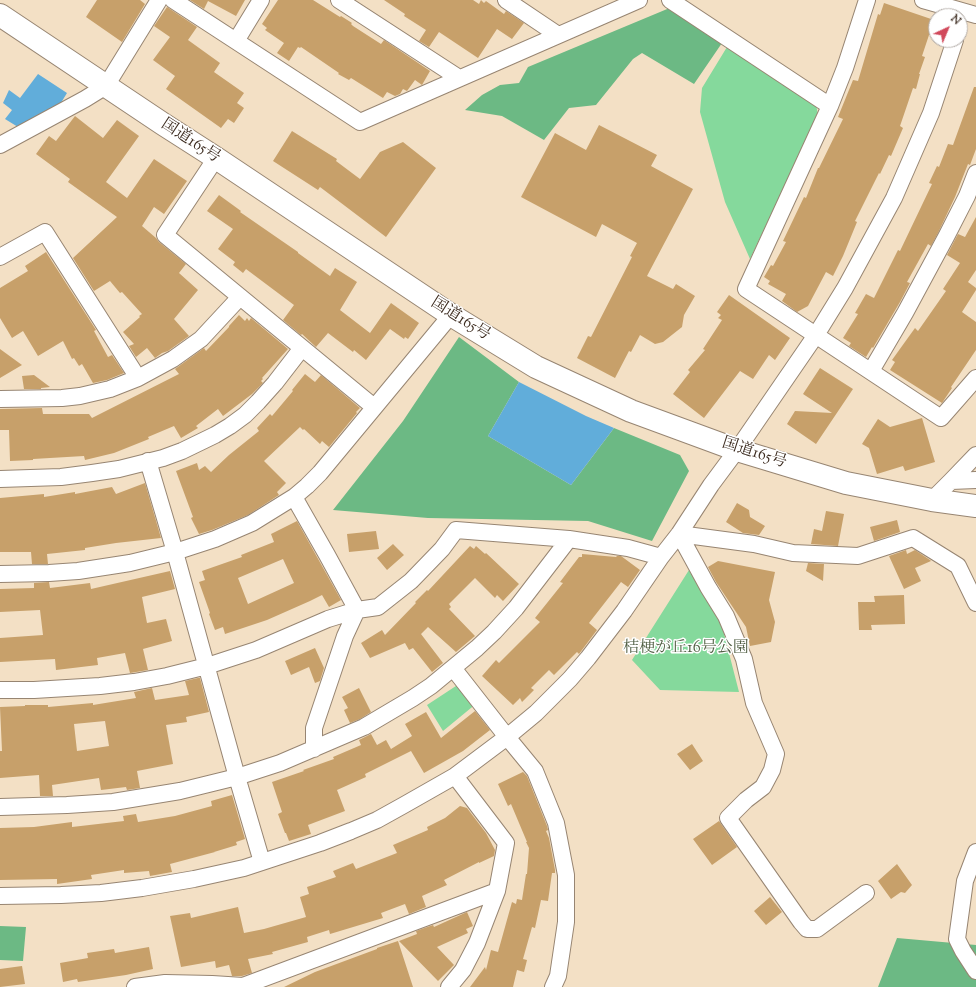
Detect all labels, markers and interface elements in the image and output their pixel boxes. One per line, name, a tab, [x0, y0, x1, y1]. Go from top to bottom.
north arrow	[928, 8, 968, 48]
text: N	[947, 11, 964, 29]
street label: 国道165号	[157, 116, 223, 168]
street label: 国道165号	[427, 294, 493, 346]
street label: 国道165号	[719, 435, 789, 473]
park label: 桔梗が丘16号公園	[623, 639, 749, 659]

